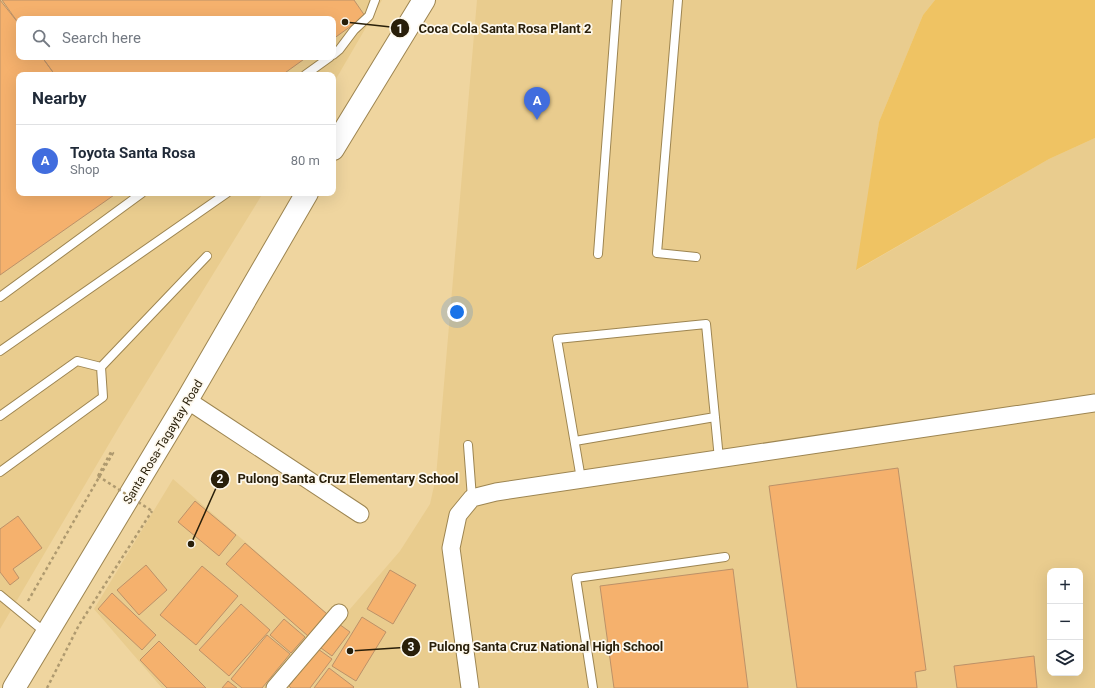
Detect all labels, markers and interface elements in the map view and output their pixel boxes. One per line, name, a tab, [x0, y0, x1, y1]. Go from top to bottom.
search box	[16, 16, 336, 60]
callout: Coca Cola Santa Rosa Plant 2	[390, 16, 599, 41]
text: Coca Cola Santa Rosa Plant 2	[419, 21, 591, 36]
text: 1	[397, 22, 403, 36]
icon: search	[30, 27, 52, 49]
text: Search here	[62, 29, 141, 47]
pin: A	[524, 87, 550, 120]
text: Nearby	[32, 88, 87, 108]
text: Toyota Santa Rosa	[70, 144, 195, 162]
text: A	[41, 153, 49, 168]
text: 80 m	[291, 153, 320, 168]
text: Shop	[70, 162, 100, 177]
your location	[447, 302, 467, 322]
street label: Santa Rosa-Tagaytay Road	[120, 377, 206, 507]
callout: Pulong Santa Cruz Elementary School	[210, 466, 467, 491]
text: Pulong Santa Cruz Elementary School	[237, 471, 459, 486]
text: 2	[217, 472, 224, 486]
map controls	[1047, 568, 1083, 676]
button: +	[1047, 568, 1083, 604]
button: −	[1047, 604, 1083, 640]
callout: Pulong Santa Cruz National High School	[401, 634, 672, 659]
text: Pulong Santa Cruz National High School	[429, 639, 663, 654]
text: 3	[408, 640, 415, 654]
button: layers	[1047, 640, 1083, 676]

